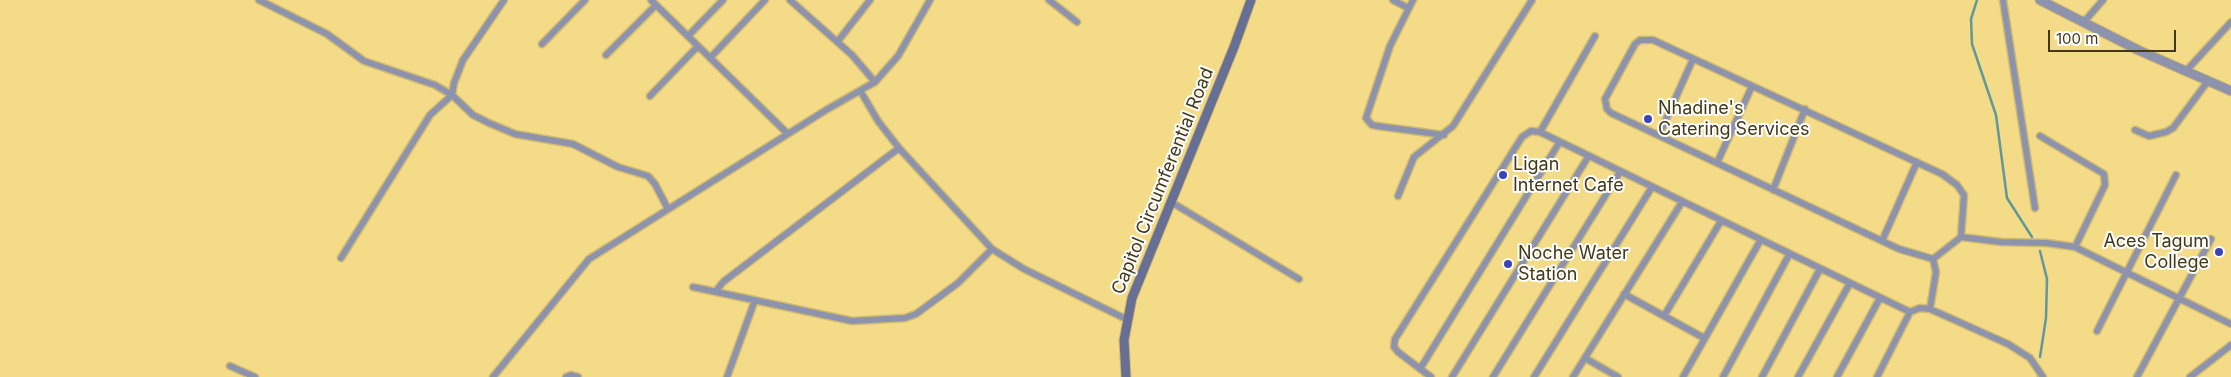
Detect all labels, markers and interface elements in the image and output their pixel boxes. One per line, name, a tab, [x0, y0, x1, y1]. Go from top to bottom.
scale bar	[2051, 20, 2178, 52]
text: 100 m	[2056, 29, 2098, 48]
street label: Capitol Circumferential Road	[1108, 64, 1218, 298]
place label: Nhadine's Catering Services	[1658, 98, 1809, 140]
marker: Nhadine's Catering Services	[1642, 113, 1654, 125]
place label: Ligan Internet Cafe	[1513, 154, 1624, 196]
marker: Ligan Internet Cafe	[1497, 169, 1509, 181]
place label: Aces Tagum College	[2103, 231, 2209, 274]
place label: Noche Water Station	[1518, 243, 1629, 286]
marker: Aces Tagum College	[2213, 246, 2225, 258]
marker: Noche Water Station	[1502, 258, 1514, 270]

